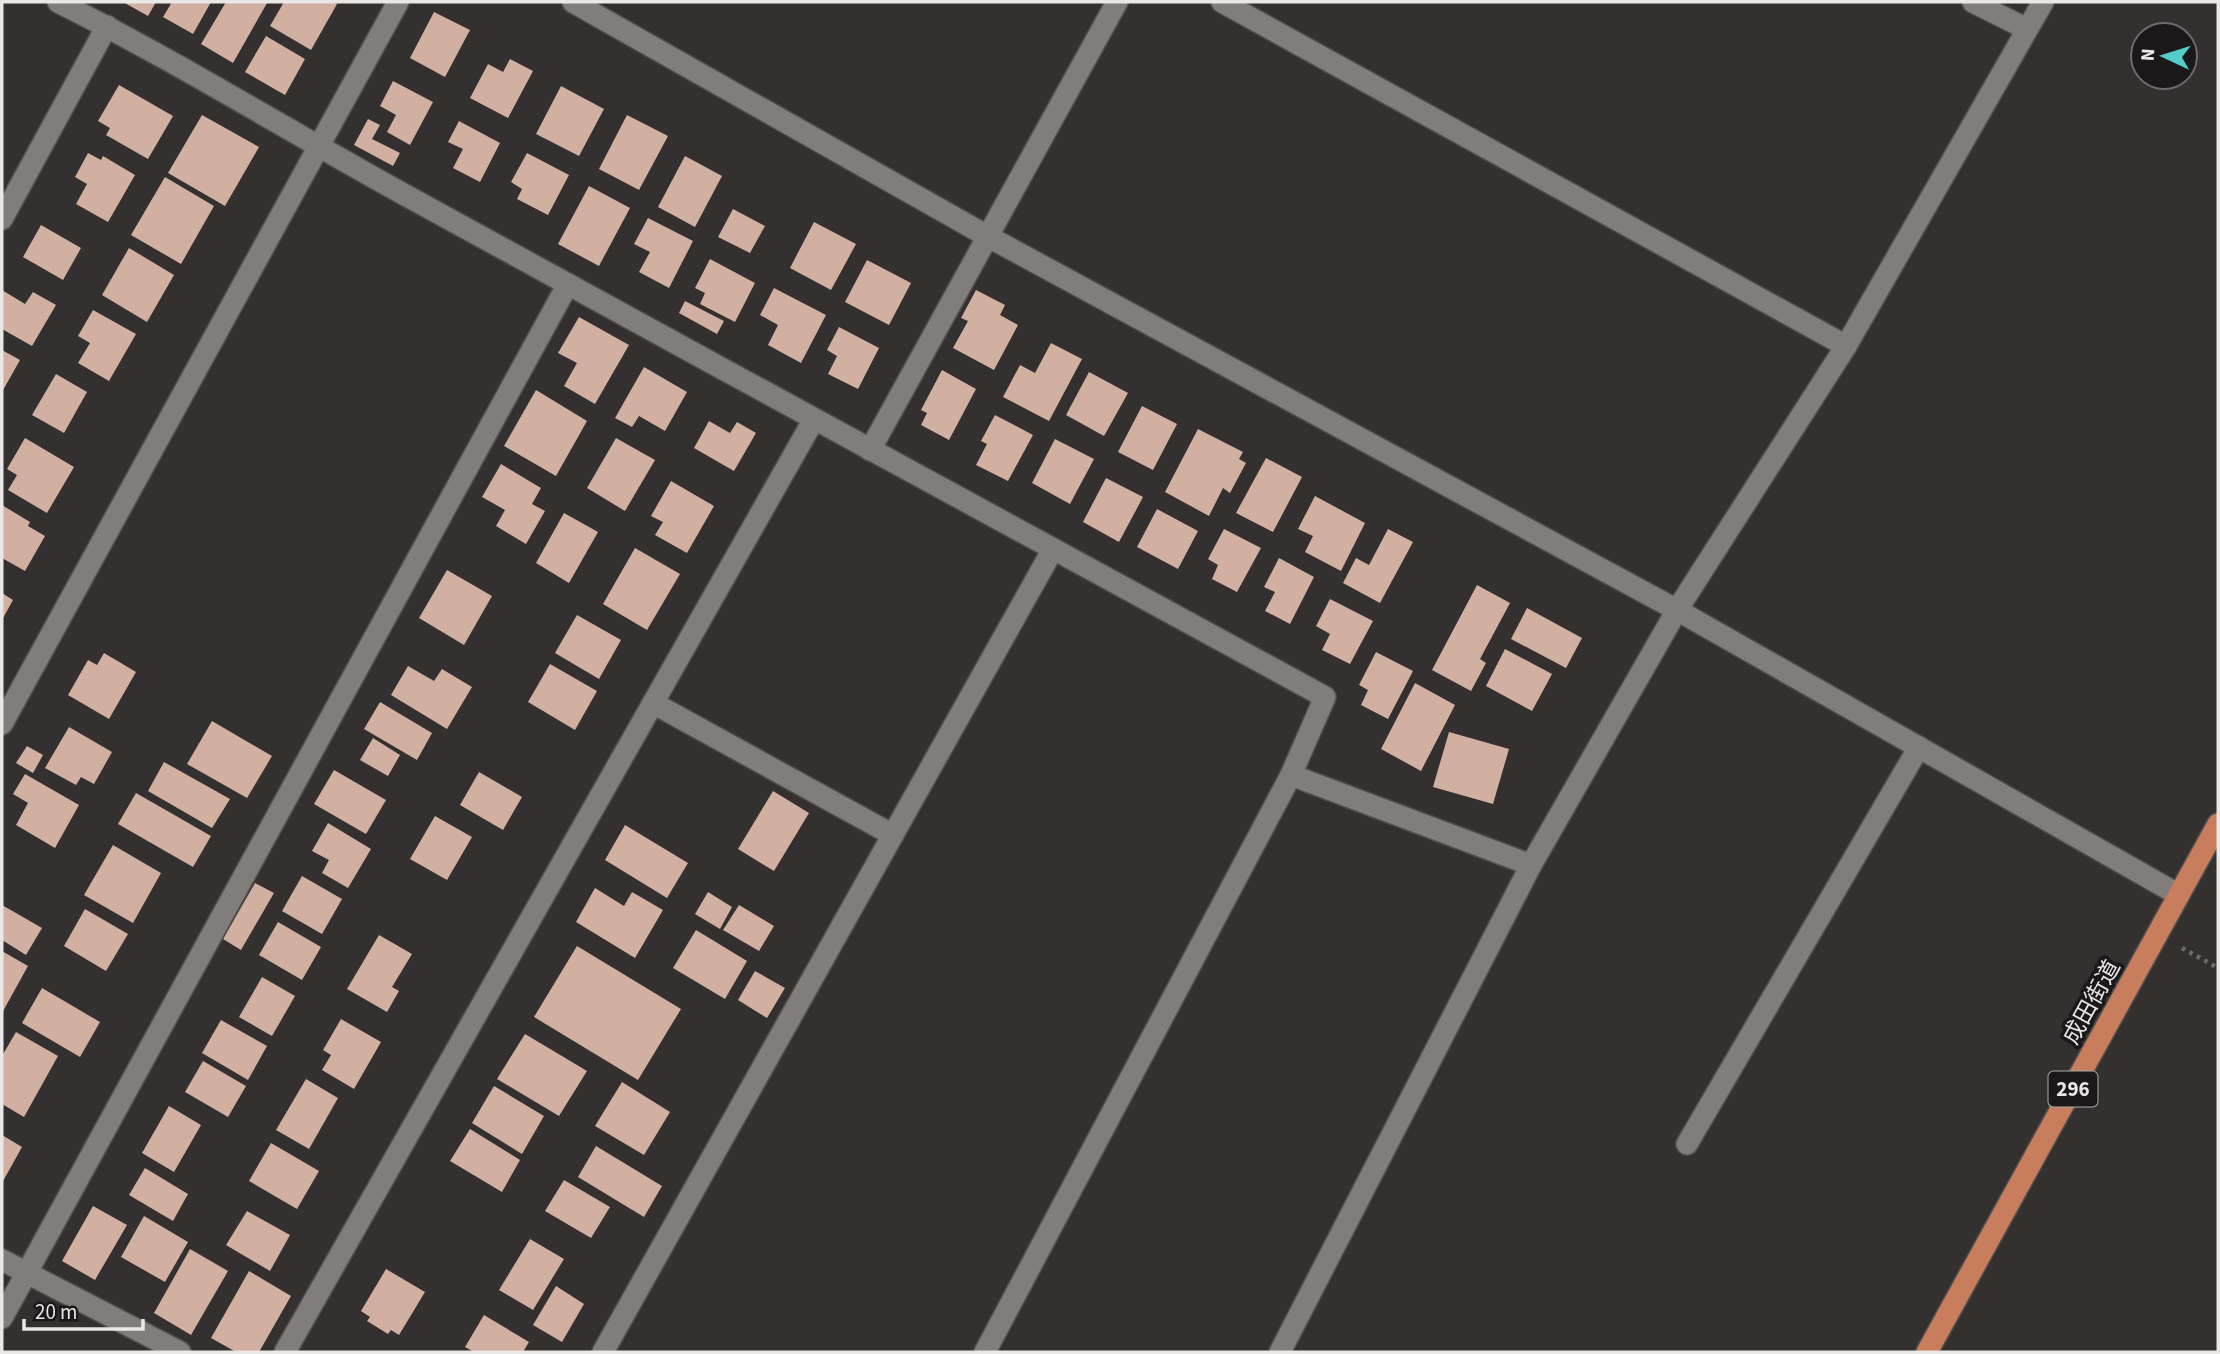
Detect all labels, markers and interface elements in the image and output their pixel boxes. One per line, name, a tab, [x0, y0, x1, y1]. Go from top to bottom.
north arrow	[2129, 21, 2199, 91]
text: N	[2135, 48, 2162, 62]
street label: 成田街道	[2055, 954, 2128, 1050]
road number: 296	[2048, 1072, 2098, 1106]
scale bar	[24, 1288, 144, 1332]
text: 20 m	[35, 1297, 77, 1327]

